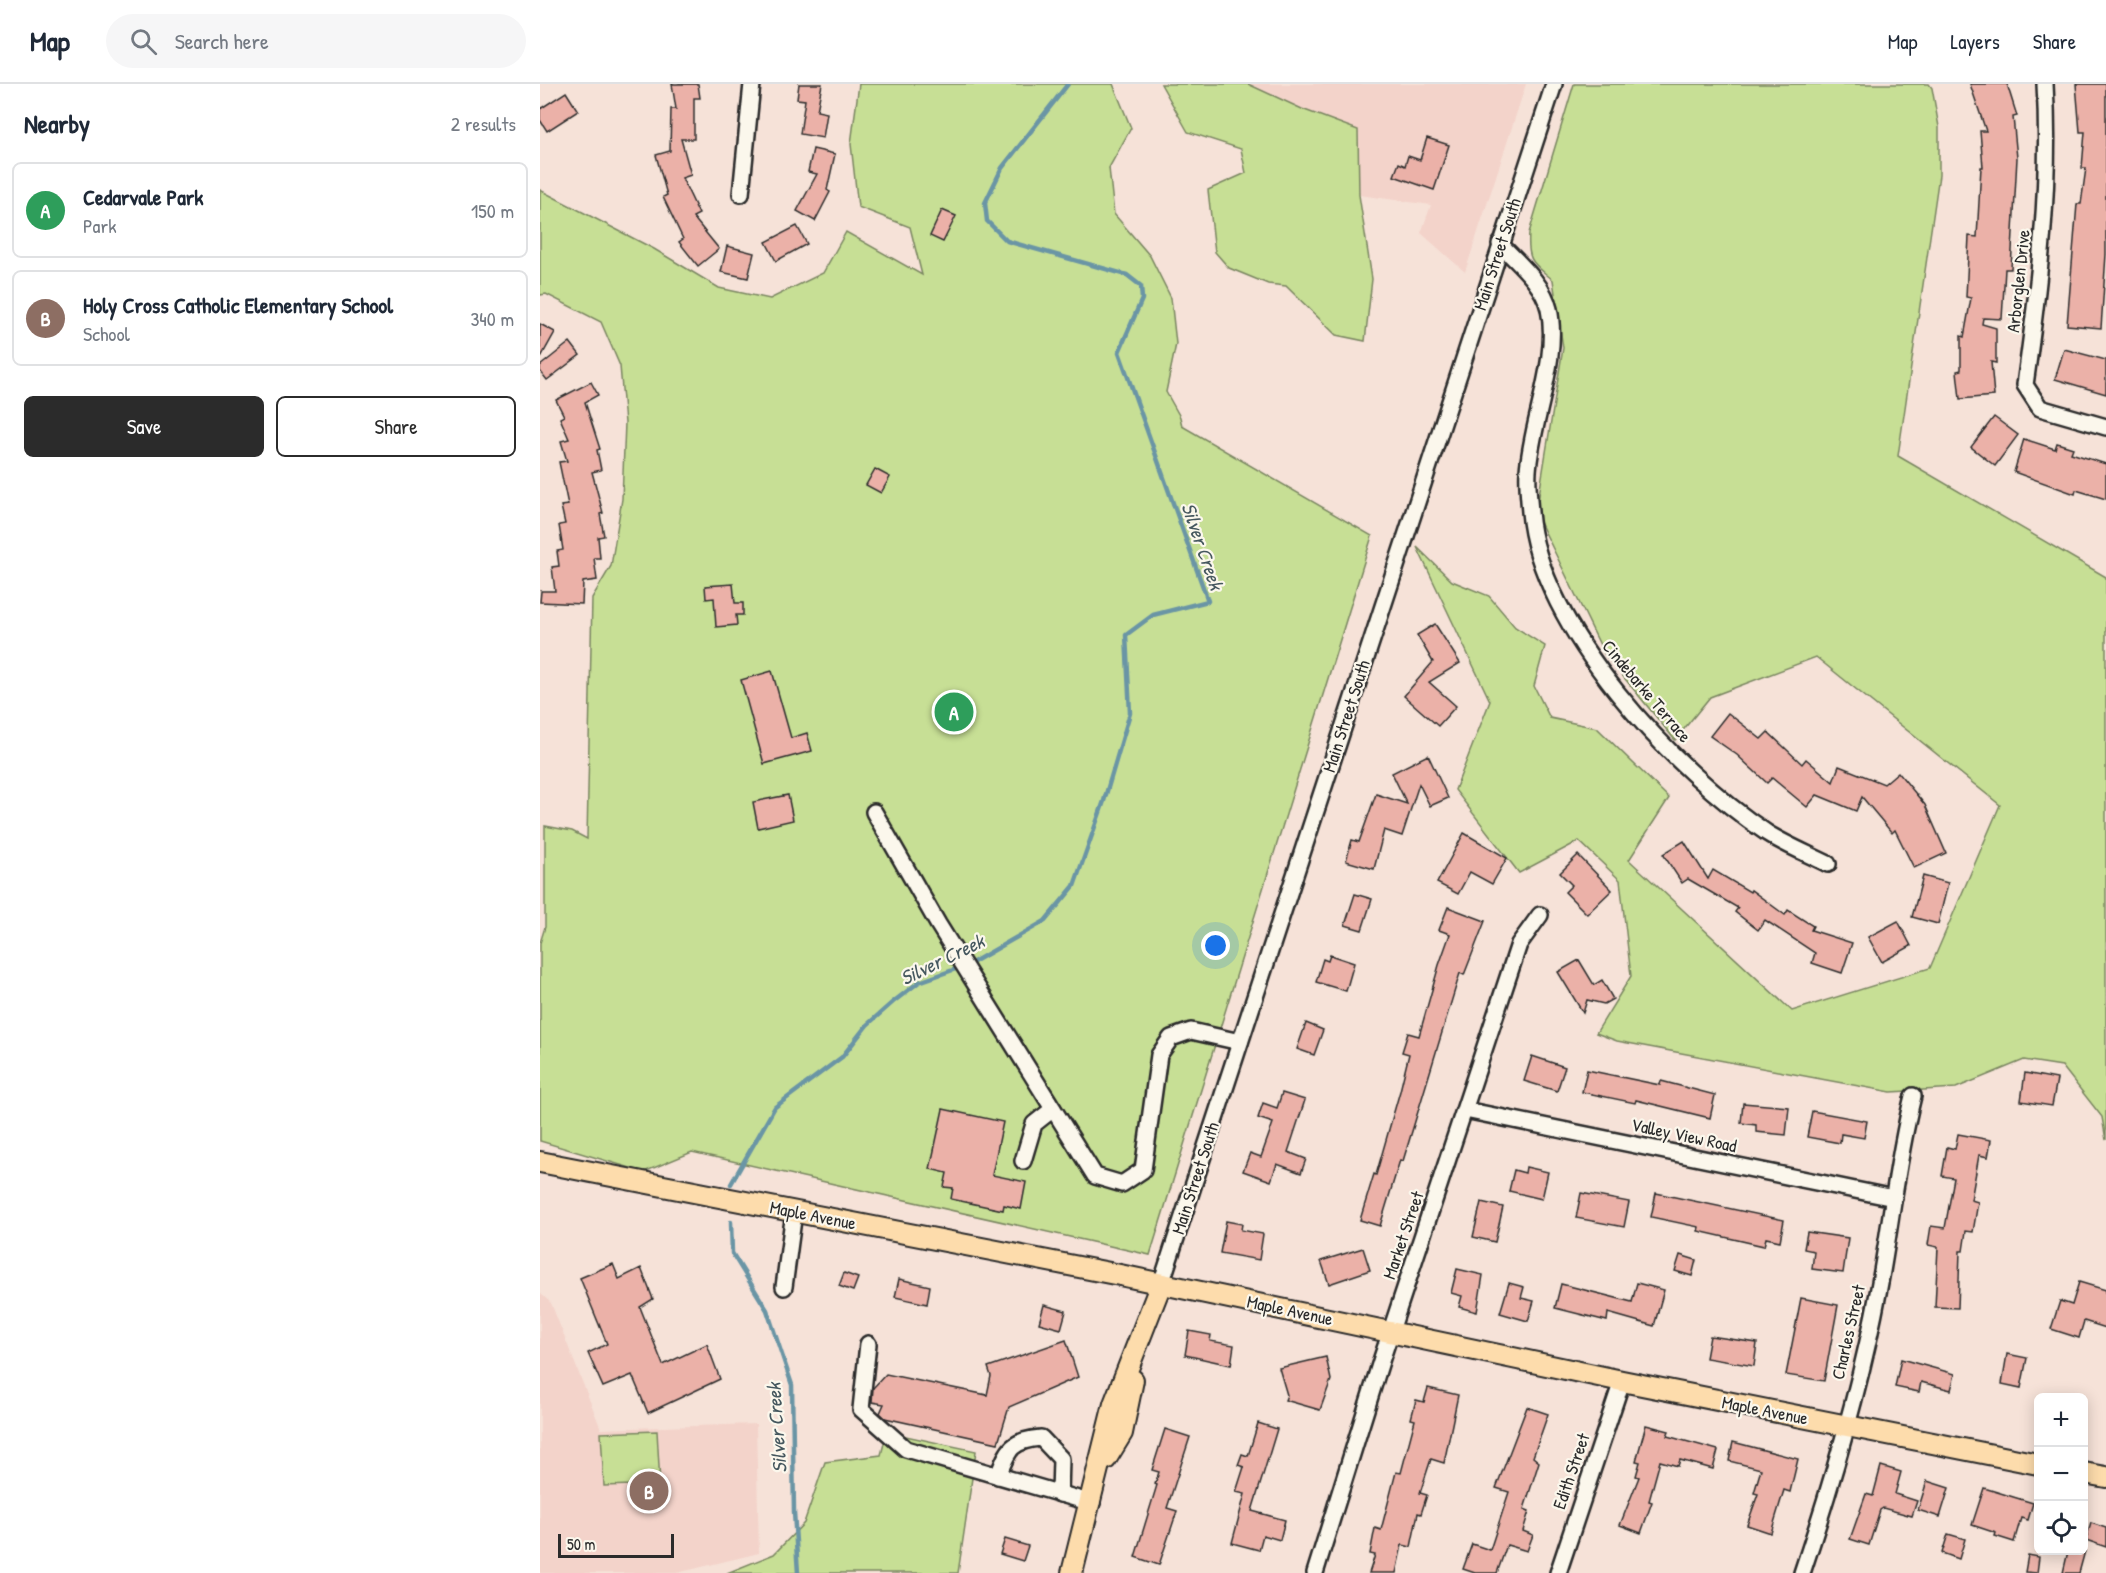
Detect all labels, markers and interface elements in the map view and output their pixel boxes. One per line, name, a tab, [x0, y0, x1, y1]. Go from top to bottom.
search box	[106, 14, 526, 68]
text: Map	[30, 22, 70, 60]
icon: search	[127, 25, 160, 58]
text: Search here	[175, 26, 269, 56]
text: Map	[1888, 27, 1917, 56]
text: Layers	[1950, 27, 2000, 56]
text: Share	[2033, 27, 2076, 56]
text: Nearby	[24, 106, 90, 141]
text: 2 results	[451, 110, 516, 137]
text: Cedarvale Park	[83, 182, 203, 212]
street label: Main Street South	[1467, 194, 1527, 313]
text: A	[41, 197, 50, 224]
text: 150 m	[471, 197, 514, 224]
text: Park	[83, 212, 116, 239]
street label: Arborglen Drive	[2000, 228, 2036, 334]
text: Holy Cross Catholic Elementary School	[83, 290, 393, 320]
text: B	[40, 305, 51, 332]
text: 340 m	[470, 305, 514, 332]
text: School	[83, 320, 130, 347]
button: Save	[24, 396, 264, 457]
button: Share	[276, 396, 516, 457]
water label: Silver Creek	[1176, 499, 1231, 595]
street label: Cindebarke Terrace	[1597, 634, 1697, 748]
street label: Main Street South	[1316, 656, 1376, 775]
pin: A	[934, 690, 974, 734]
water label: Silver Creek	[896, 926, 990, 991]
your location	[1201, 931, 1230, 960]
street label: Valley View Road	[1629, 1112, 1739, 1158]
street label: Main Street South	[1165, 1118, 1225, 1237]
street label: Market Street	[1376, 1187, 1430, 1282]
street label: Maple Avenue	[768, 1194, 858, 1236]
street label: Charles Street	[1825, 1281, 1871, 1382]
street label: Maple Avenue	[1245, 1289, 1335, 1331]
water label: Silver Creek	[759, 1380, 793, 1474]
street label: Maple Avenue	[1720, 1389, 1810, 1431]
map controls	[2034, 1393, 2088, 1555]
button: +	[2034, 1393, 2088, 1447]
street label: Edith Street	[1546, 1429, 1596, 1512]
button: −	[2034, 1447, 2088, 1501]
pin: B	[630, 1468, 668, 1514]
button: locate	[2034, 1501, 2088, 1555]
scale bar	[558, 1531, 674, 1558]
text: 50 m	[567, 1533, 596, 1555]

